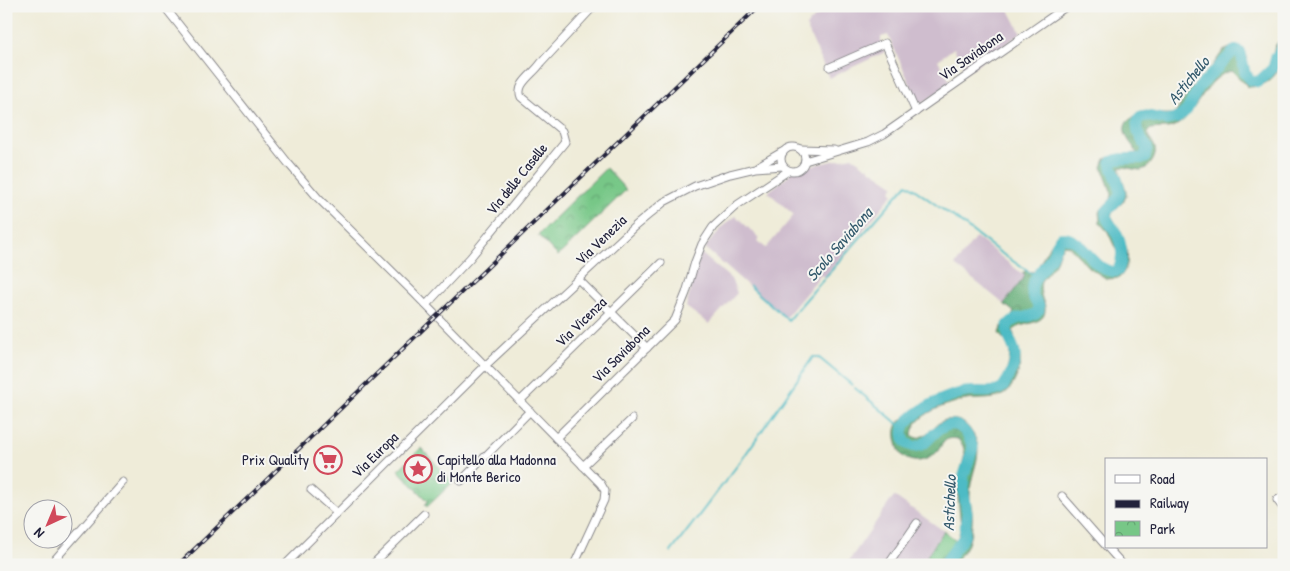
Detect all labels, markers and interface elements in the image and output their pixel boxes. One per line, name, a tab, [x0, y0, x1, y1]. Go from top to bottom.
street label: Via Saviabona	[934, 26, 1007, 85]
water label: Astichello	[1162, 50, 1215, 109]
street label: Via delle Caselle	[481, 138, 552, 219]
water label: Scolo Saviabona	[801, 201, 878, 285]
street label: Via Venezia	[570, 210, 631, 269]
street label: Via Vicenza	[550, 292, 611, 351]
street label: Via Saviabona	[587, 320, 654, 387]
street label: Via Europa	[347, 427, 403, 482]
supermarket icon: Prix Quality	[313, 445, 343, 475]
place label: Prix Quality	[242, 449, 309, 470]
place label: Capitello alla Madonna di Monte Berico	[437, 449, 556, 487]
place icon: Capitello alla Madonna di Monte Berico	[403, 454, 433, 484]
legend	[1105, 458, 1268, 548]
text: Road	[1150, 468, 1175, 489]
water label: Astichello	[937, 473, 961, 531]
text: Railway	[1150, 492, 1189, 513]
north arrow	[22, 498, 72, 548]
text: Park	[1150, 518, 1175, 539]
text: N	[29, 524, 48, 543]

